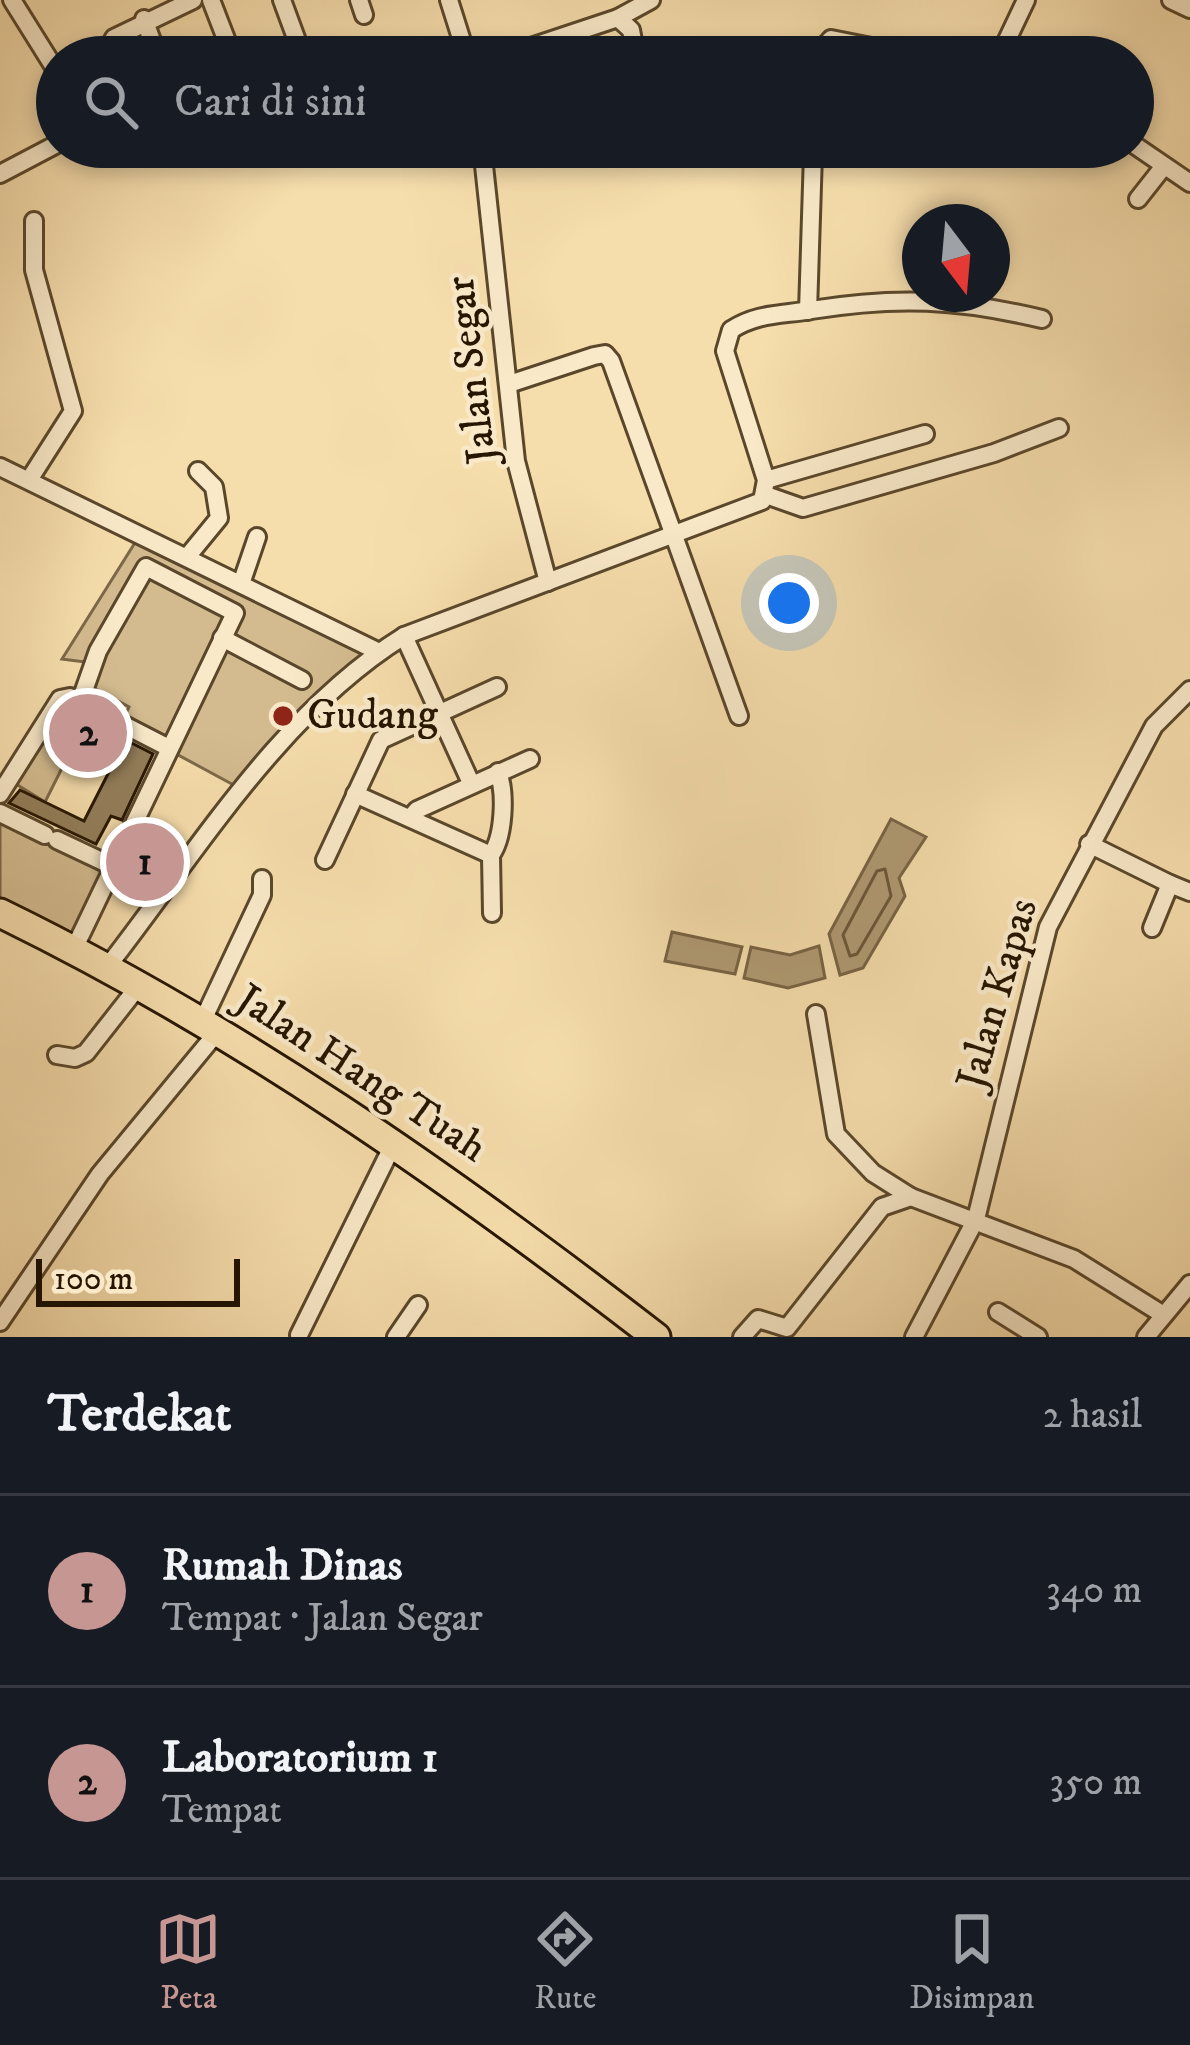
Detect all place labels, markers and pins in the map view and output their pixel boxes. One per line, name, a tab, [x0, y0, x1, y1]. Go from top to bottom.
pin: 2	[49, 688, 127, 778]
place label: Gudang	[307, 690, 438, 742]
marker: Gudang	[270, 703, 296, 729]
pin: 1	[106, 817, 184, 907]

